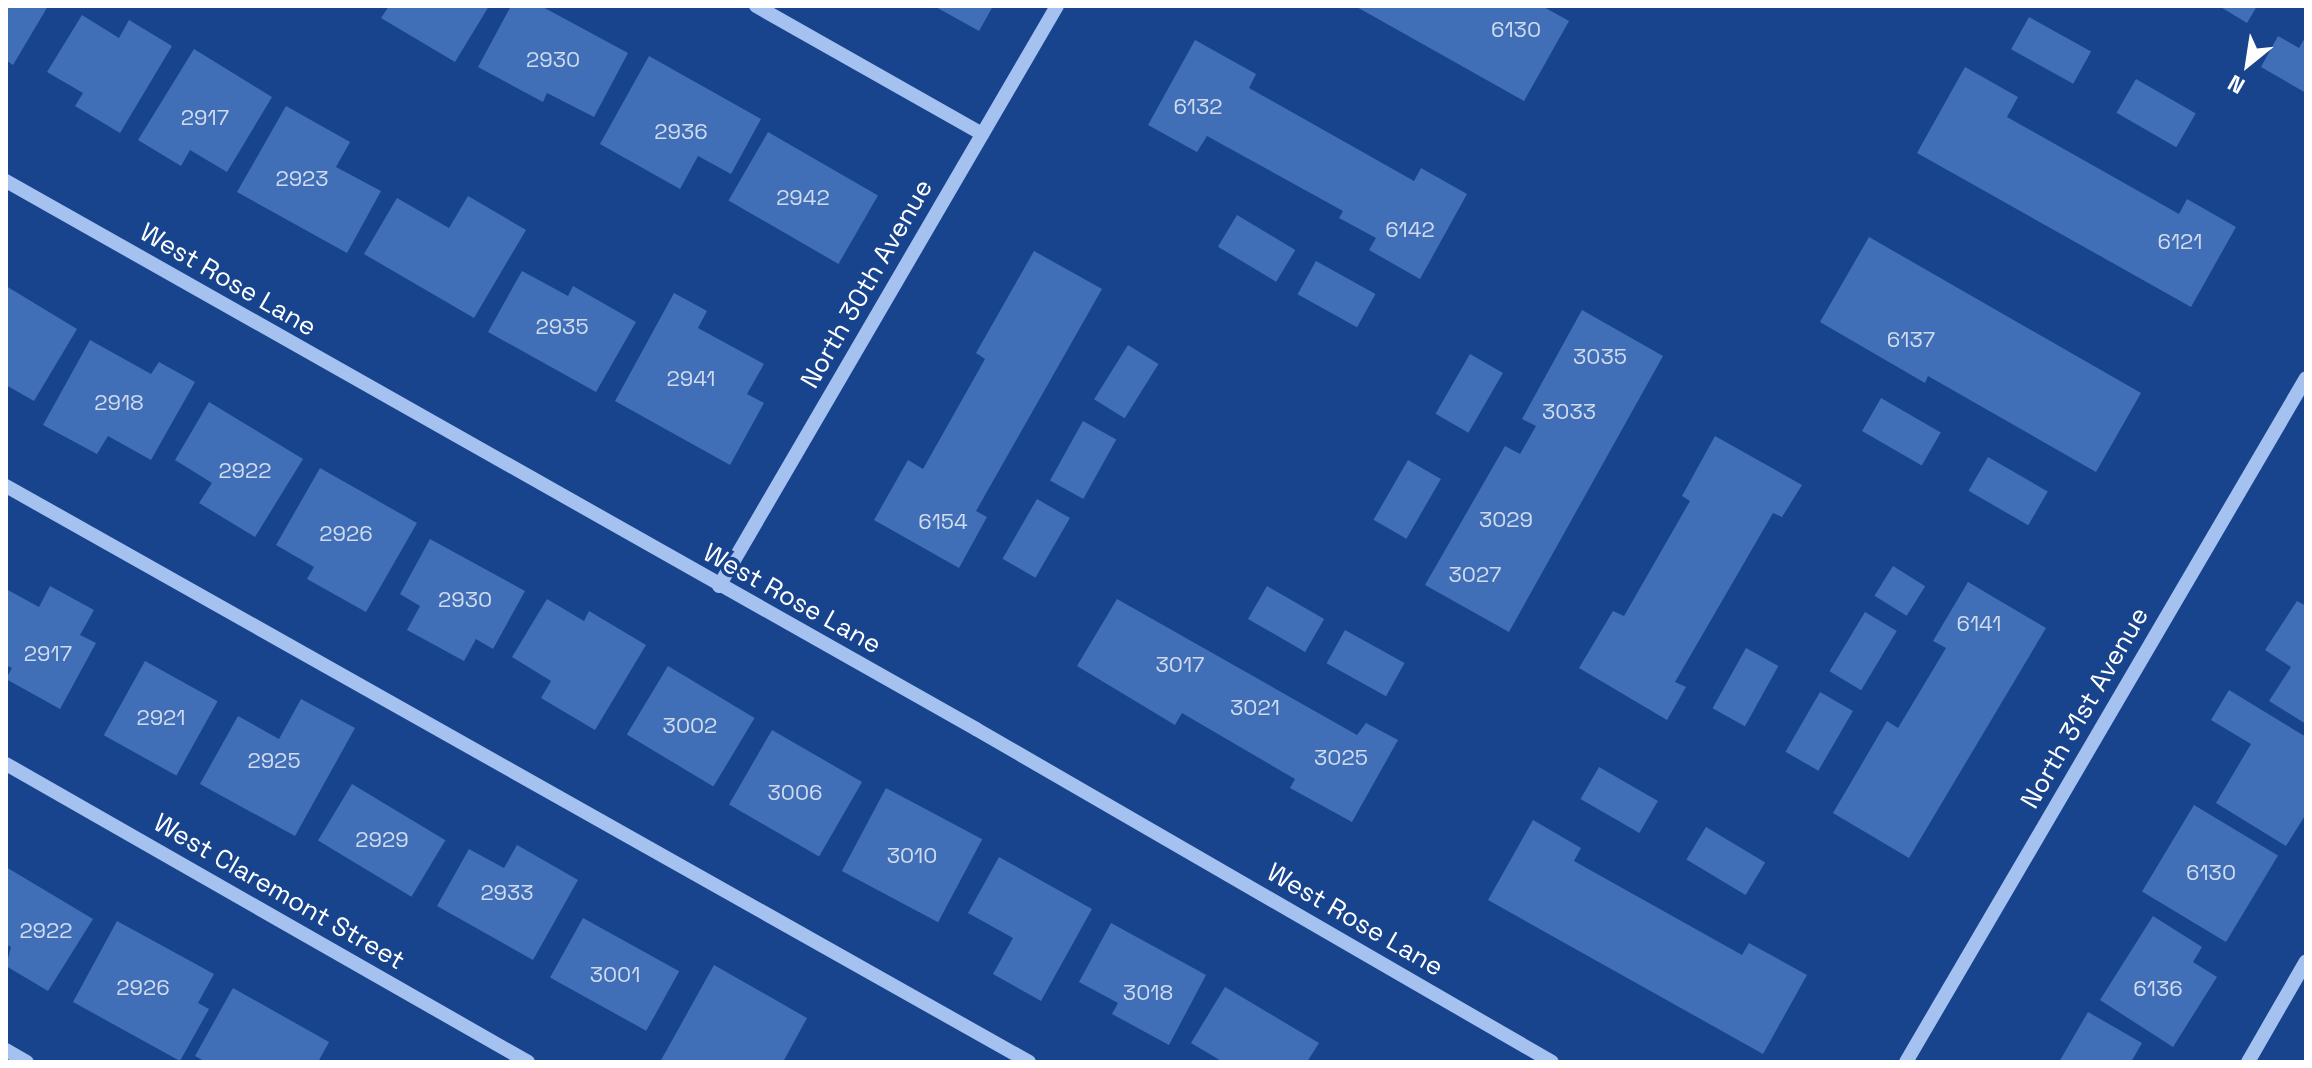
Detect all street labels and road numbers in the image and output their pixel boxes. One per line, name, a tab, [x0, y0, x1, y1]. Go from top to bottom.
street label: North 30th Avenue	[794, 174, 940, 394]
street label: West Rose Lane	[134, 217, 322, 343]
street label: West Rose Lane	[698, 537, 886, 661]
street label: North 31st Avenue	[2015, 602, 2155, 814]
street label: West Claremont Street	[148, 807, 410, 977]
street label: West Rose Lane	[1261, 857, 1449, 983]

